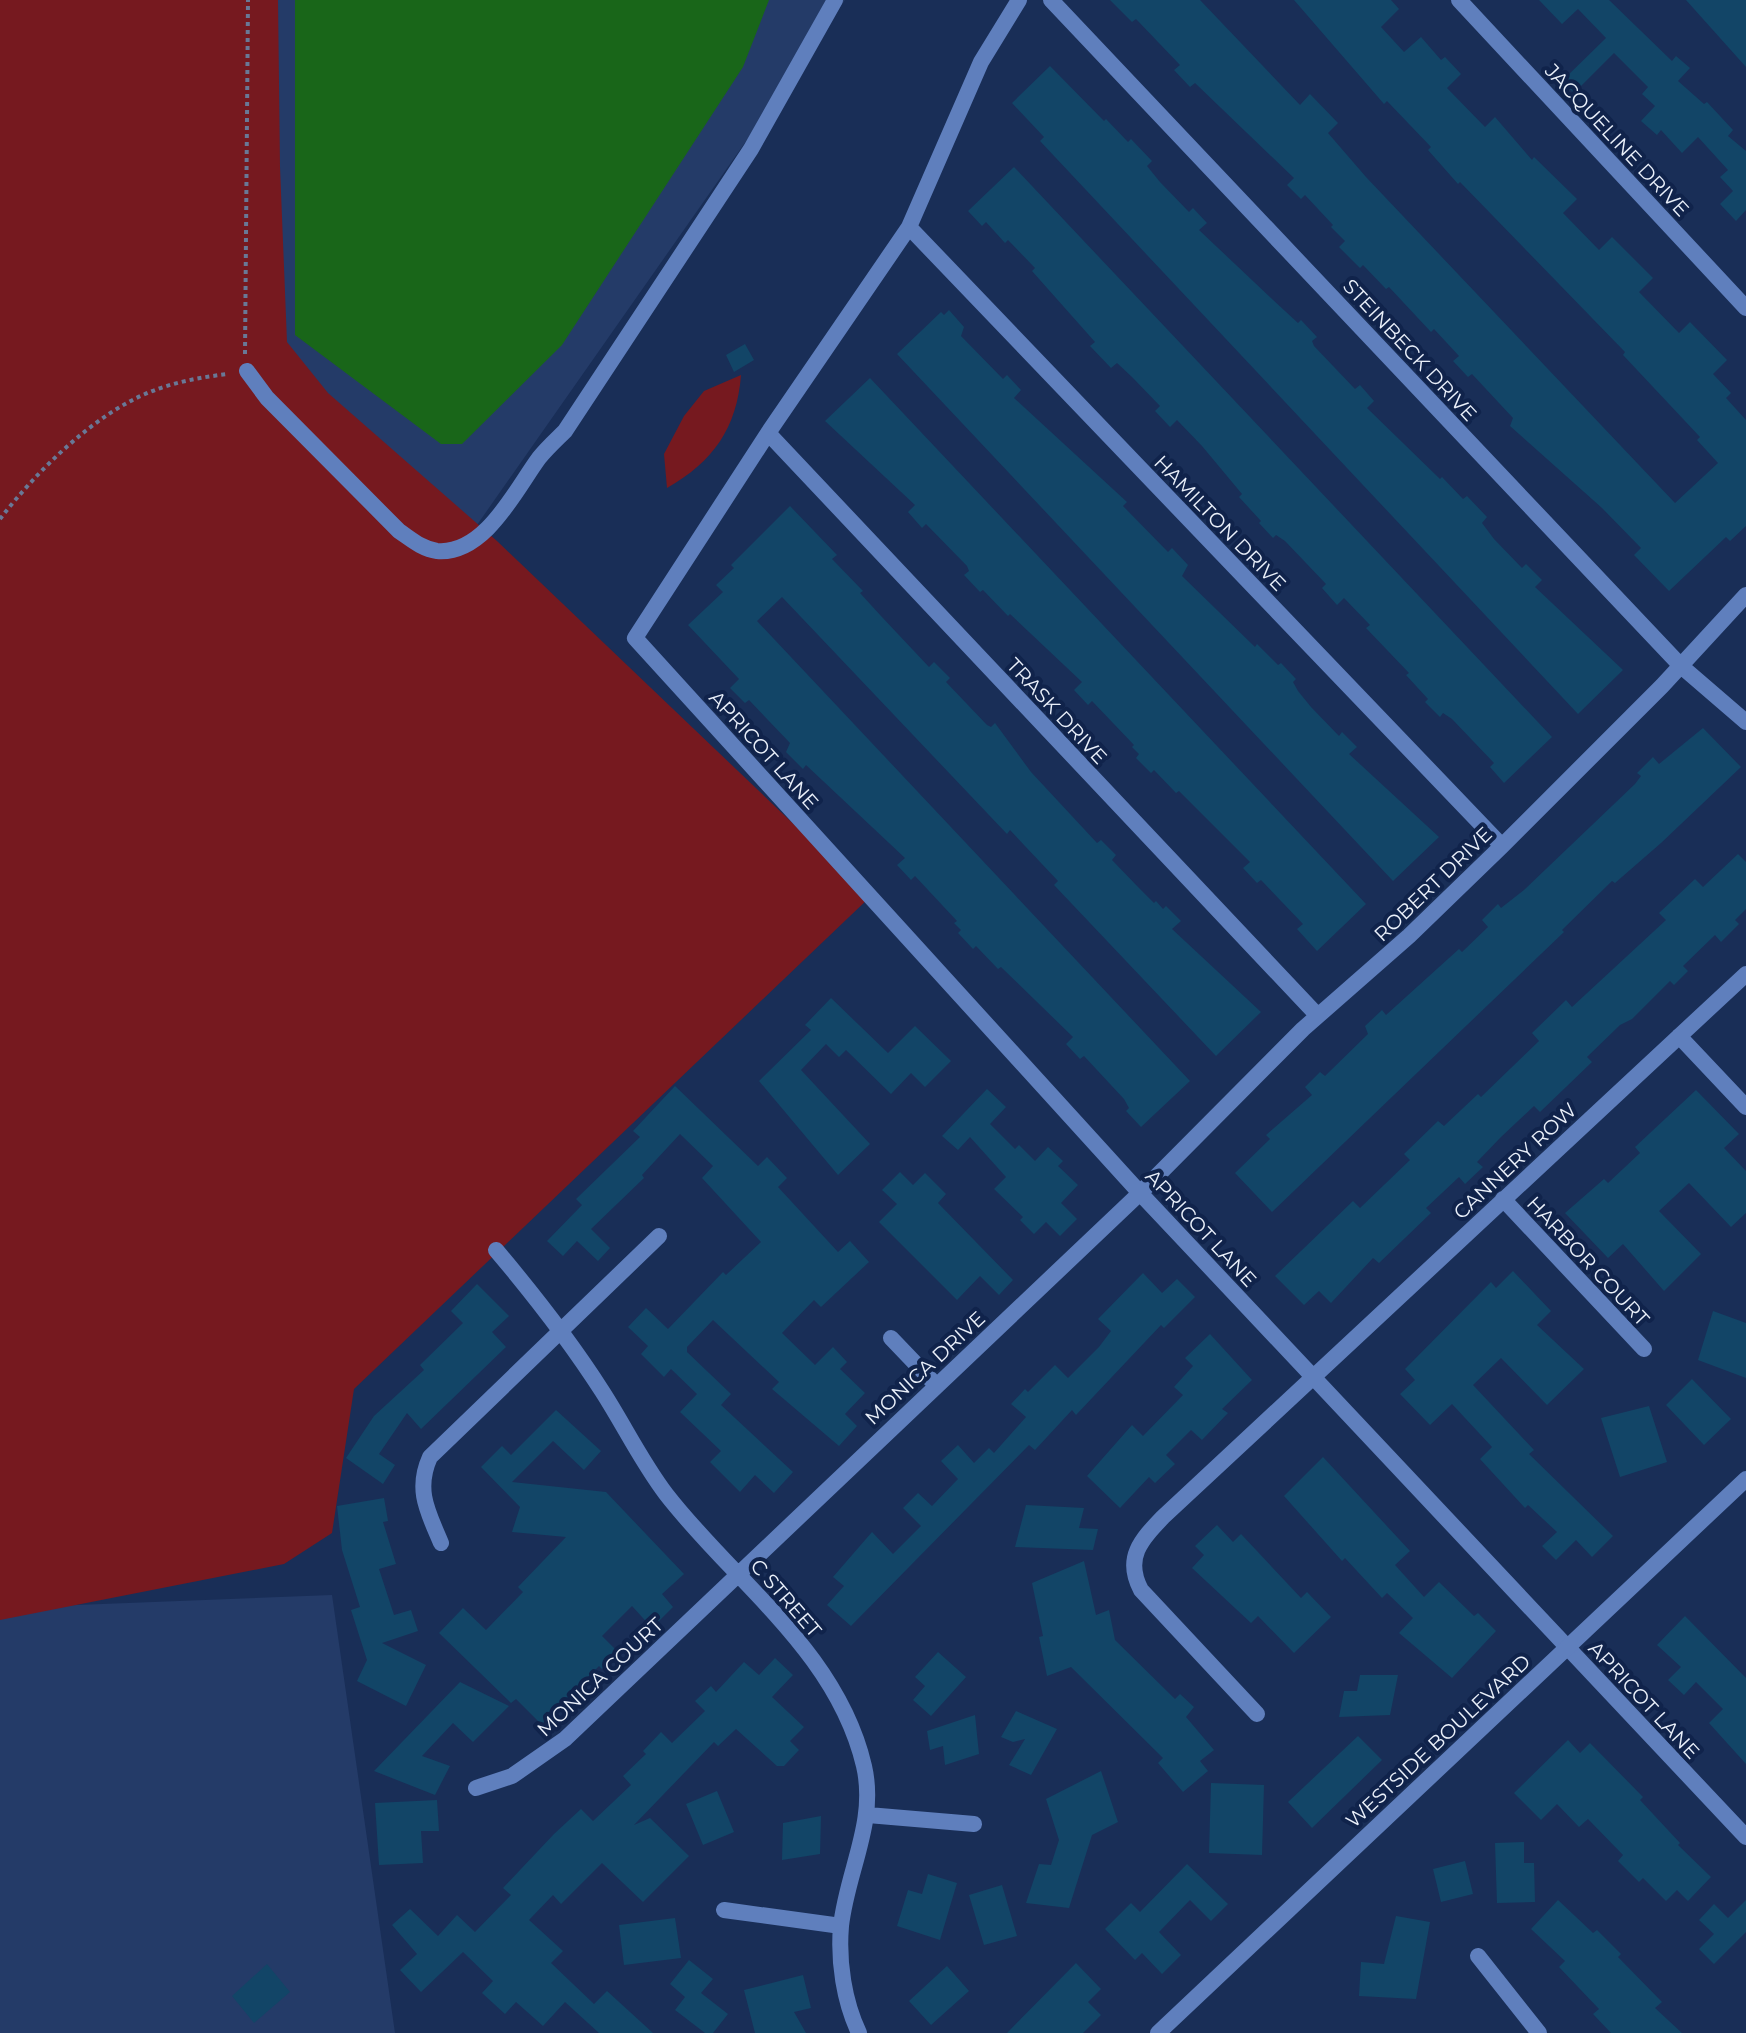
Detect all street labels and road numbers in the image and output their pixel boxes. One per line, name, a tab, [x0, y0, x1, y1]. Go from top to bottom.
street label: JACQUELINE DRIVE	[1539, 58, 1694, 221]
street label: STEINBECK DRIVE	[1338, 274, 1482, 426]
street label: HAMILTON DRIVE	[1149, 450, 1291, 596]
street label: TRASK DRIVE	[1002, 653, 1112, 769]
street label: APRICOT LANE	[704, 686, 824, 814]
street label: ROBERT DRIVE	[1369, 822, 1497, 946]
street label: CANNERY ROW	[1449, 1098, 1581, 1224]
street label: APRICOT LANE	[1141, 1164, 1261, 1292]
street label: HARBOR COURT	[1522, 1191, 1655, 1331]
street label: MONICA DRIVE	[860, 1306, 990, 1430]
street label: C STREET	[746, 1554, 827, 1642]
street label: MONICA COURT	[532, 1612, 668, 1742]
street label: APRICOT LANE	[1584, 1636, 1704, 1764]
street label: WESTSIDE BOULEVARD	[1341, 1649, 1535, 1833]

